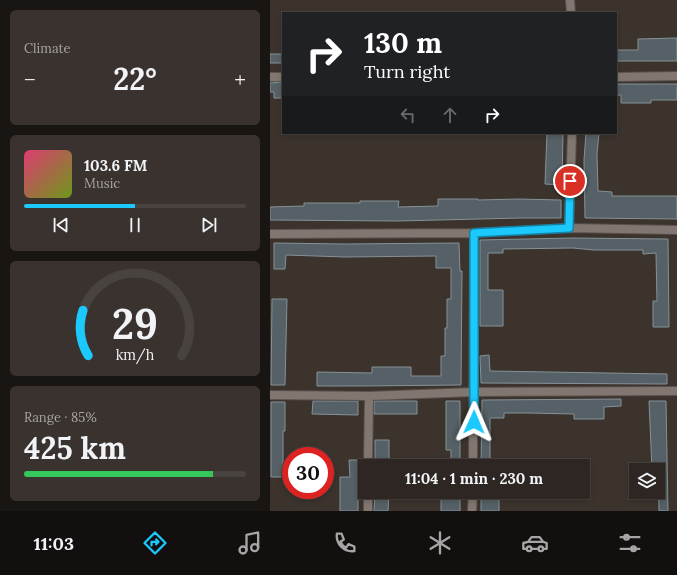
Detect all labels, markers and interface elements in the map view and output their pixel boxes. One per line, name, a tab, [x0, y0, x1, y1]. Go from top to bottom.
text: 130 m	[364, 25, 442, 61]
icon: right	[298, 28, 350, 80]
text: Climate	[24, 40, 71, 57]
text: 22°	[113, 60, 157, 98]
text: Turn right	[364, 60, 450, 83]
text: −	[24, 65, 36, 93]
text: +	[234, 65, 246, 93]
icon: left	[397, 104, 419, 126]
icon: ahead	[439, 104, 461, 126]
icon: right	[481, 104, 503, 126]
text: 103.6 FM	[84, 156, 147, 175]
pin	[553, 164, 587, 198]
icon: arrive	[559, 170, 581, 192]
text: Music	[84, 175, 120, 192]
icon: previous	[50, 214, 72, 236]
icon: pause	[124, 214, 146, 236]
icon: next	[198, 214, 220, 236]
text: 29	[112, 297, 158, 350]
text: km/h	[116, 346, 155, 365]
position arrow	[453, 401, 495, 443]
text: Range · 85%	[24, 409, 97, 426]
text: 425 km	[24, 429, 126, 467]
speed limit sign: 30	[282, 447, 334, 499]
map controls	[629, 463, 665, 499]
button: layers	[629, 463, 665, 499]
text: 11:04 · 1 min · 230 m	[405, 469, 543, 488]
icon: directions	[141, 529, 169, 557]
icon: music	[236, 529, 264, 557]
icon: phone	[331, 529, 359, 557]
icon: climate	[426, 529, 454, 557]
icon: car	[521, 529, 549, 557]
icon: filters	[616, 529, 644, 557]
text: 11:03	[33, 532, 74, 555]

